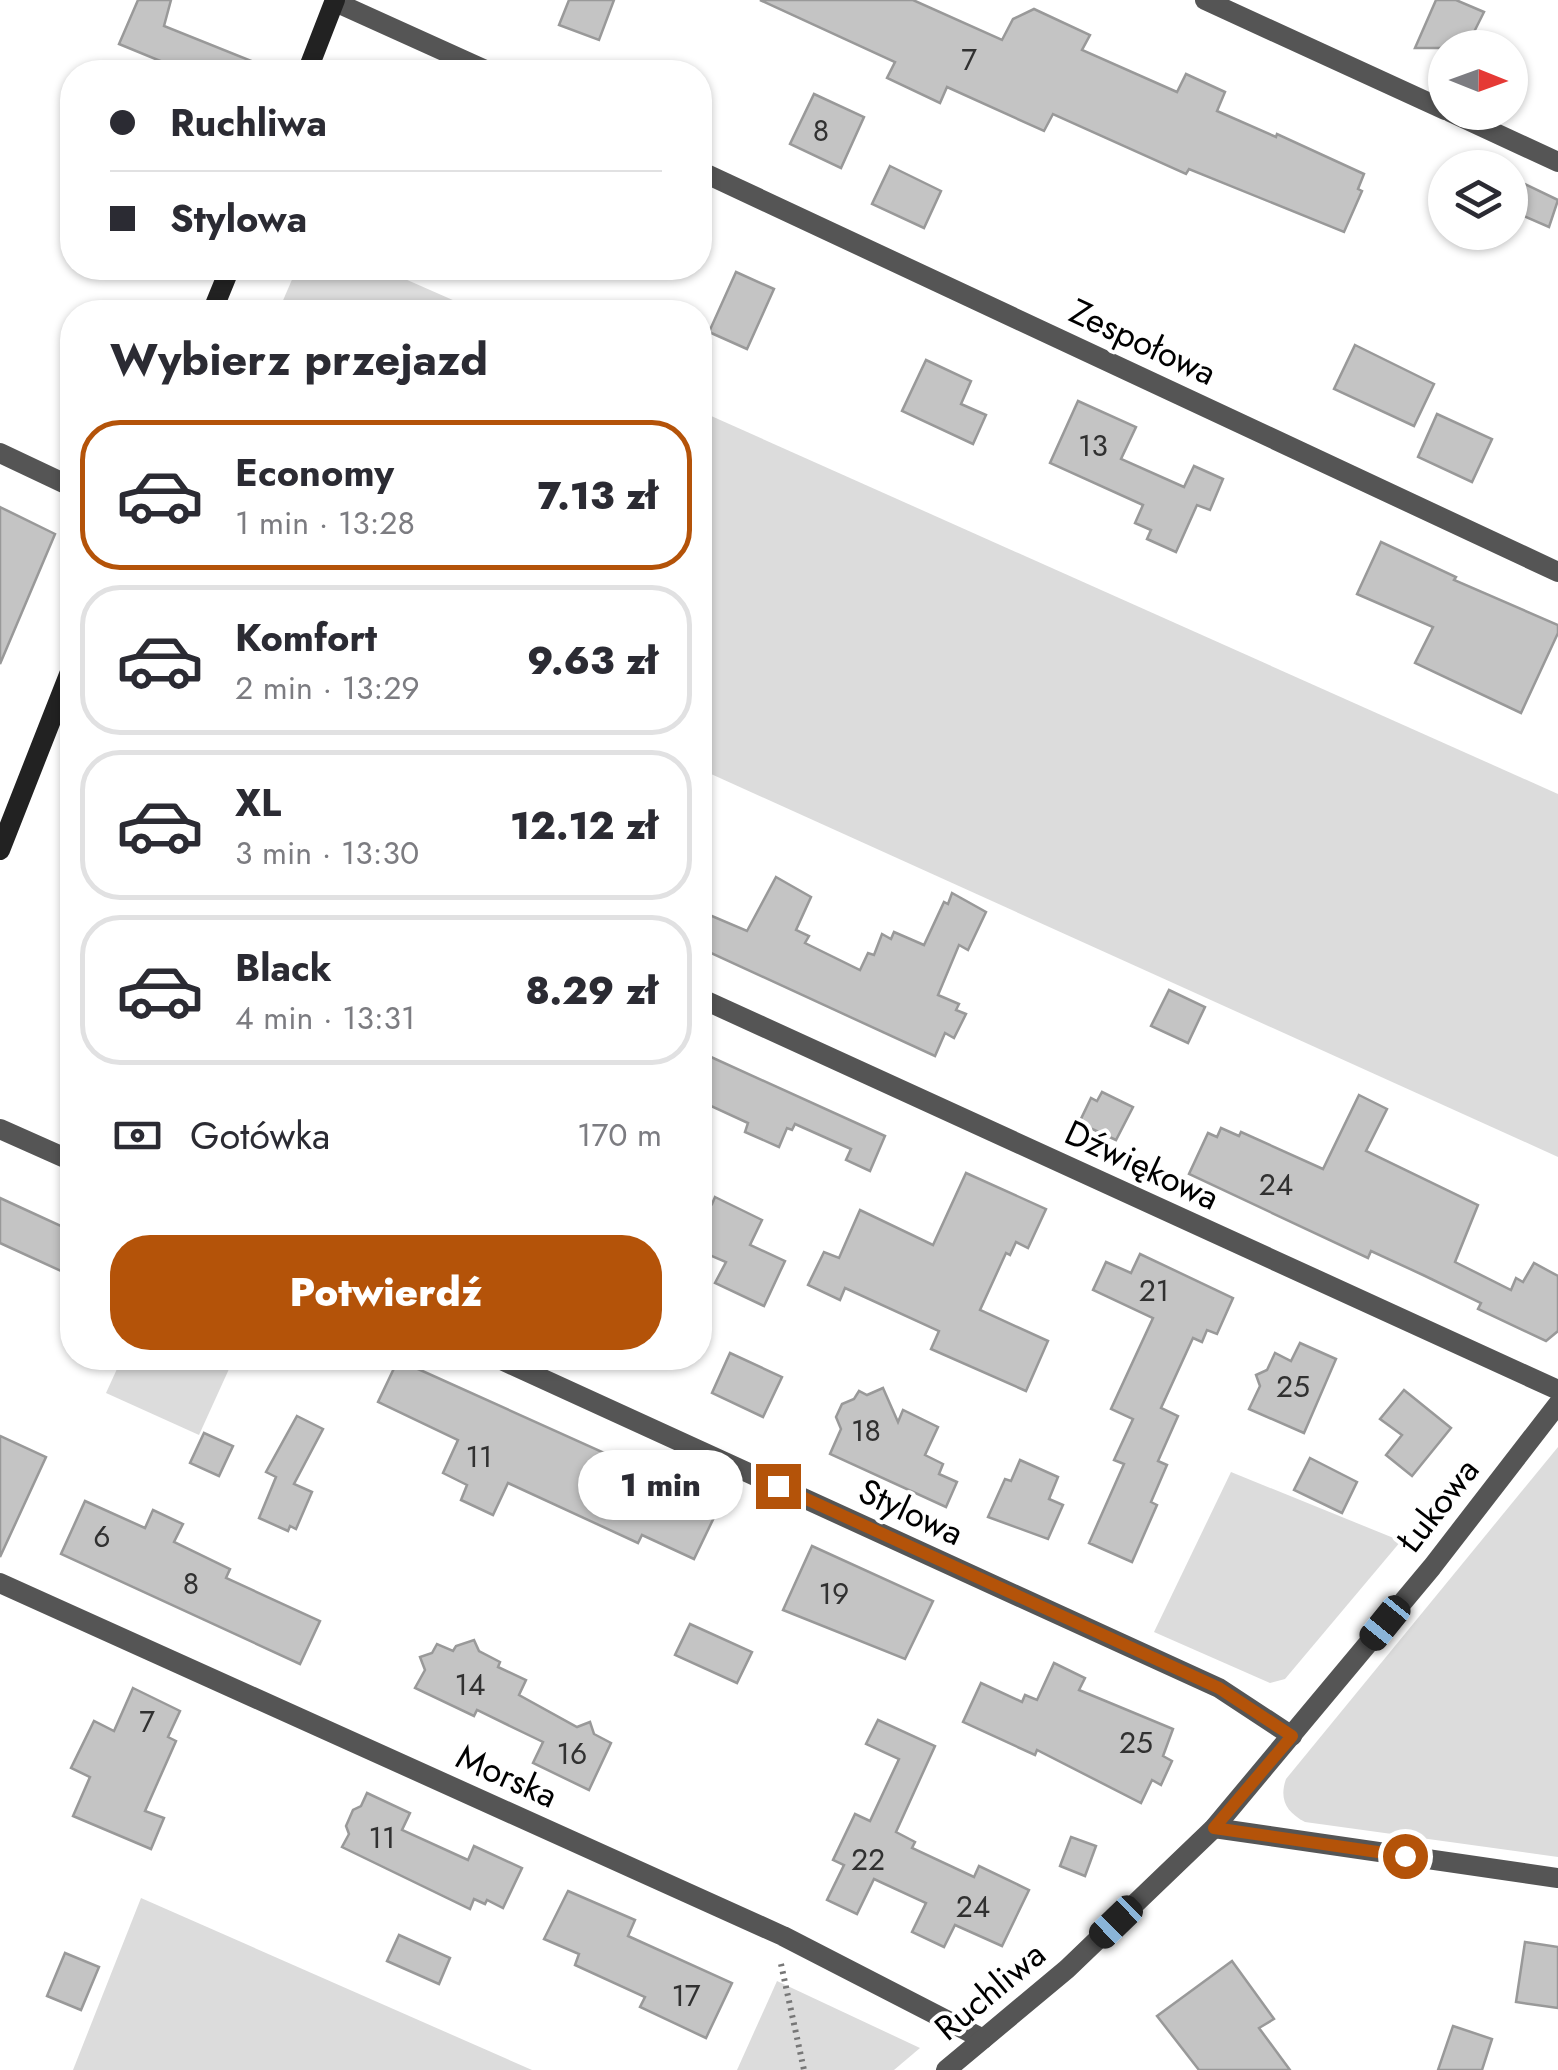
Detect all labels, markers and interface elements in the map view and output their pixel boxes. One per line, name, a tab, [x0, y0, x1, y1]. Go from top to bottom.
north arrow	[1428, 30, 1528, 130]
map controls	[1428, 30, 1528, 250]
house number: 7	[961, 38, 977, 81]
text: Ruchliwa	[170, 95, 327, 150]
house number: 8	[813, 109, 829, 152]
button: layers	[1428, 150, 1528, 250]
text: Stylowa	[170, 191, 307, 246]
street label: Zespołowa	[1062, 286, 1224, 398]
text: Wybierz przejazd	[110, 327, 488, 392]
house number: 13	[1078, 424, 1108, 467]
text: Economy	[235, 445, 394, 500]
icon: car	[115, 450, 205, 540]
text: 7.13 zł	[537, 468, 657, 523]
text: 1 min · 13:28	[235, 500, 415, 546]
text: Komfort	[235, 610, 377, 665]
icon: car	[115, 615, 205, 705]
text: 9.63 zł	[527, 633, 657, 688]
text: 2 min · 13:29	[235, 665, 420, 711]
text: XL	[235, 775, 281, 830]
icon: car	[115, 780, 205, 870]
text: 12.12 zł	[510, 798, 657, 853]
text: 3 min · 13:30	[235, 830, 419, 876]
text: Black	[235, 940, 332, 995]
icon: car	[115, 945, 205, 1035]
text: 8.29 zł	[525, 963, 657, 1018]
text: 4 min · 13:31	[235, 995, 415, 1041]
street label: Dźwiękowa	[1057, 1107, 1227, 1223]
icon: cash	[110, 1108, 165, 1163]
text: Gotówka	[190, 1108, 330, 1163]
text: 170 m	[577, 1112, 662, 1158]
house number: 24	[1259, 1163, 1293, 1206]
button: Potwierdź	[110, 1235, 662, 1350]
house number: 21	[1139, 1269, 1169, 1312]
house number: 25	[1276, 1365, 1310, 1408]
house number: 18	[851, 1409, 881, 1452]
house number: 11	[466, 1435, 493, 1478]
street label: Łukowa	[1385, 1447, 1491, 1564]
callout: 1 min	[578, 1451, 743, 1521]
text: 1 min	[620, 1462, 701, 1508]
route end	[756, 1464, 801, 1509]
street label: Stylowa	[850, 1466, 972, 1558]
house number: 6	[93, 1515, 111, 1558]
house number: 8	[183, 1562, 199, 1605]
house number: 19	[819, 1572, 849, 1615]
car	[1354, 1590, 1416, 1656]
house number: 14	[455, 1663, 486, 1706]
house number: 7	[139, 1700, 155, 1743]
house number: 25	[1119, 1721, 1153, 1764]
street label: Morska	[448, 1732, 566, 1820]
house number: 16	[557, 1732, 587, 1775]
house number: 11	[369, 1816, 396, 1859]
route start	[1383, 1834, 1428, 1879]
house number: 22	[851, 1838, 885, 1881]
house number: 24	[956, 1885, 990, 1928]
car	[1084, 1890, 1148, 1954]
street label: Ruchliwa	[924, 1930, 1056, 2052]
house number: 17	[671, 1974, 701, 2017]

